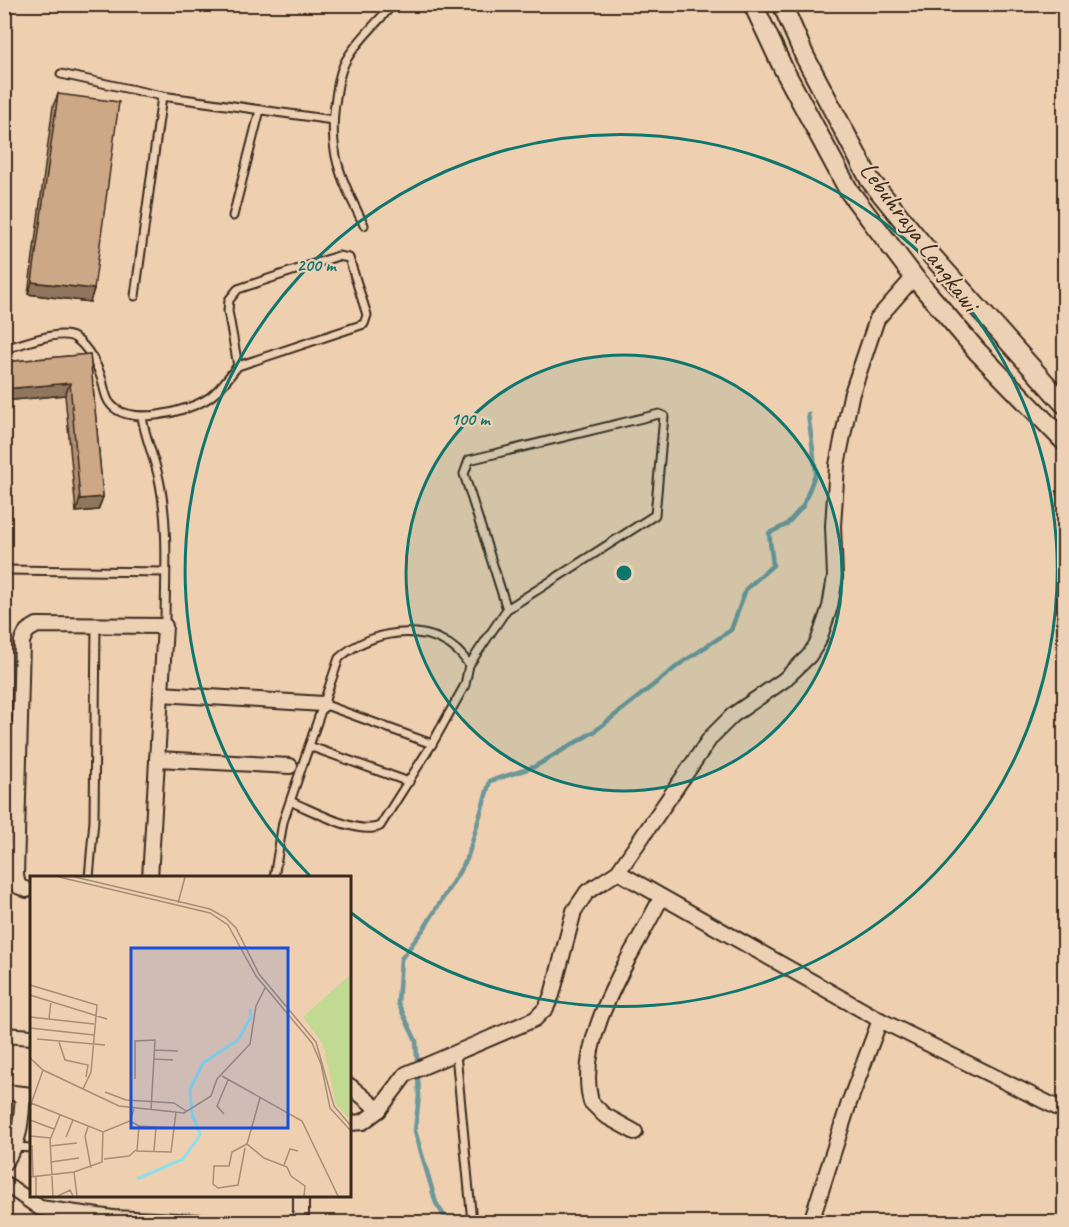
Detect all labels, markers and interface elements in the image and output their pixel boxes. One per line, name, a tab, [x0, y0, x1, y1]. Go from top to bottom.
street label: Lebuhraya Langkawi	[852, 155, 989, 320]
text: 200 m	[297, 254, 337, 276]
text: 100 m	[451, 408, 491, 430]
centre of rings	[614, 563, 634, 583]
inset map	[30, 876, 351, 1197]

